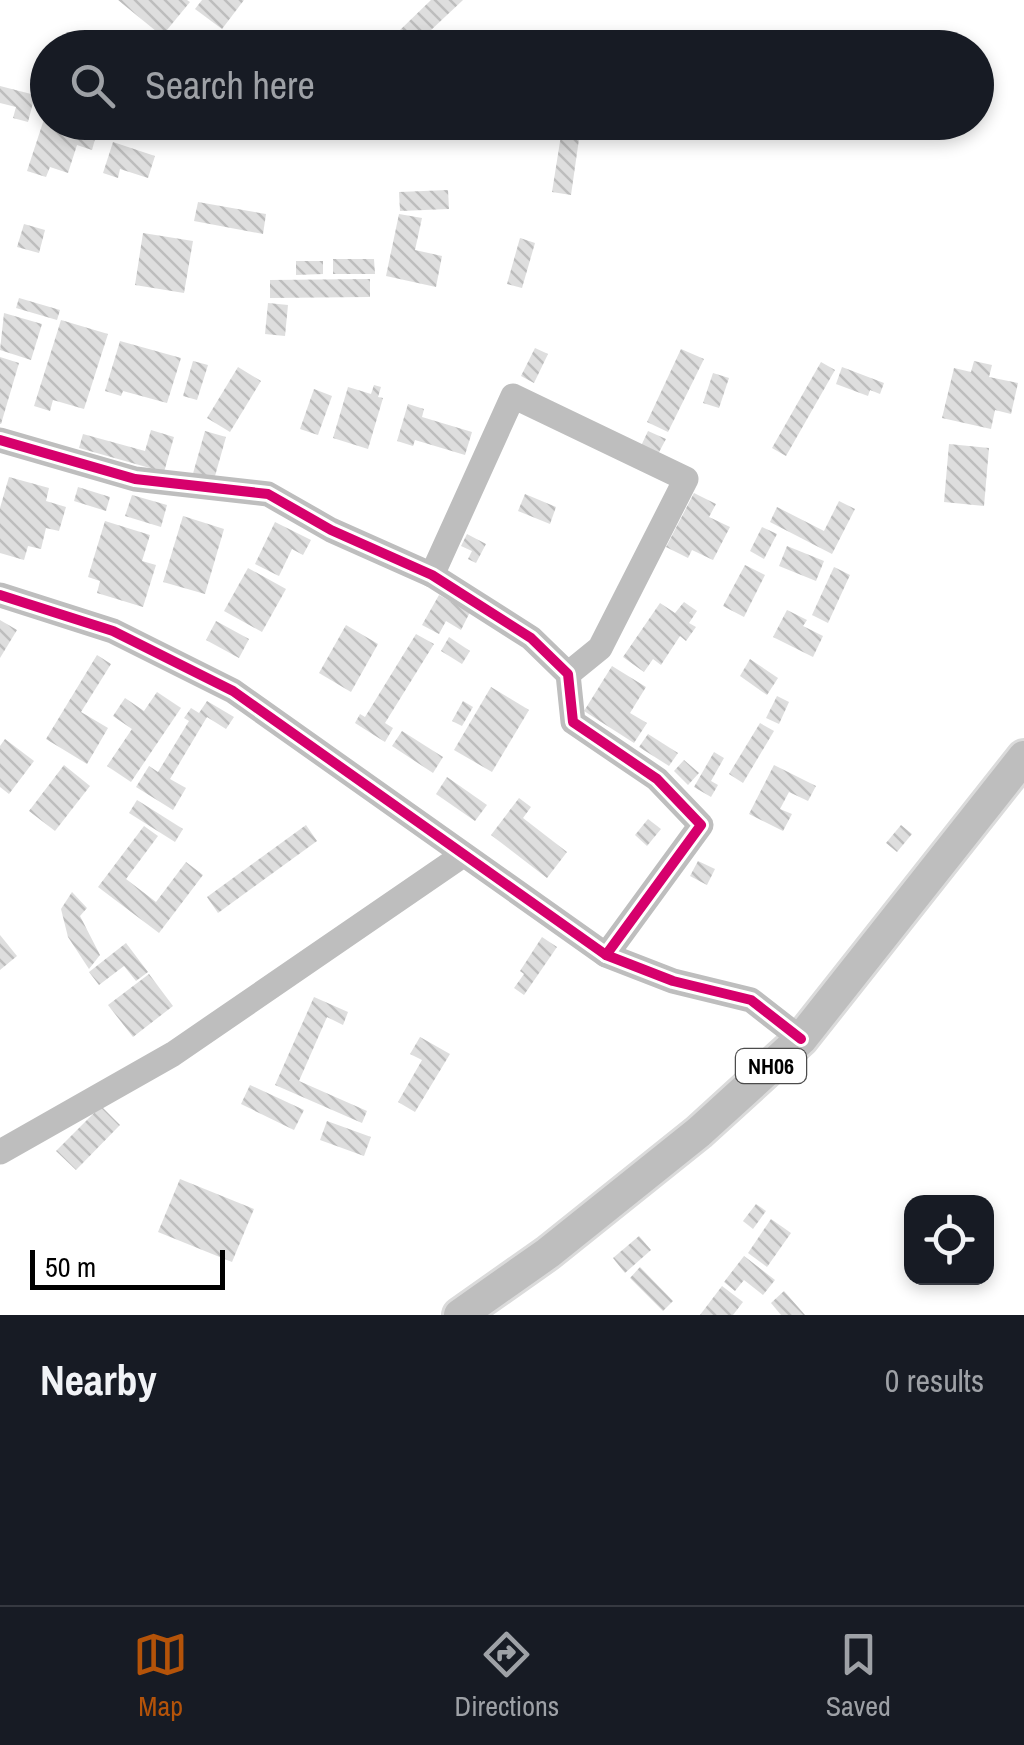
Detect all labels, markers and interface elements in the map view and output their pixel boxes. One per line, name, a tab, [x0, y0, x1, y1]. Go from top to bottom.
search box	[30, 30, 994, 140]
icon: search	[65, 58, 120, 113]
text: Search here	[145, 60, 315, 111]
road number: NH06	[736, 1049, 806, 1083]
map controls	[904, 1195, 994, 1285]
button: locate	[904, 1195, 994, 1285]
scale bar	[30, 1245, 225, 1290]
text: 50 m	[45, 1248, 96, 1286]
text: Nearby	[40, 1352, 157, 1408]
text: 0 results	[885, 1359, 984, 1402]
tab: Map	[133, 1627, 188, 1725]
tab: Directions	[455, 1627, 559, 1725]
tab: Saved	[826, 1627, 891, 1725]

